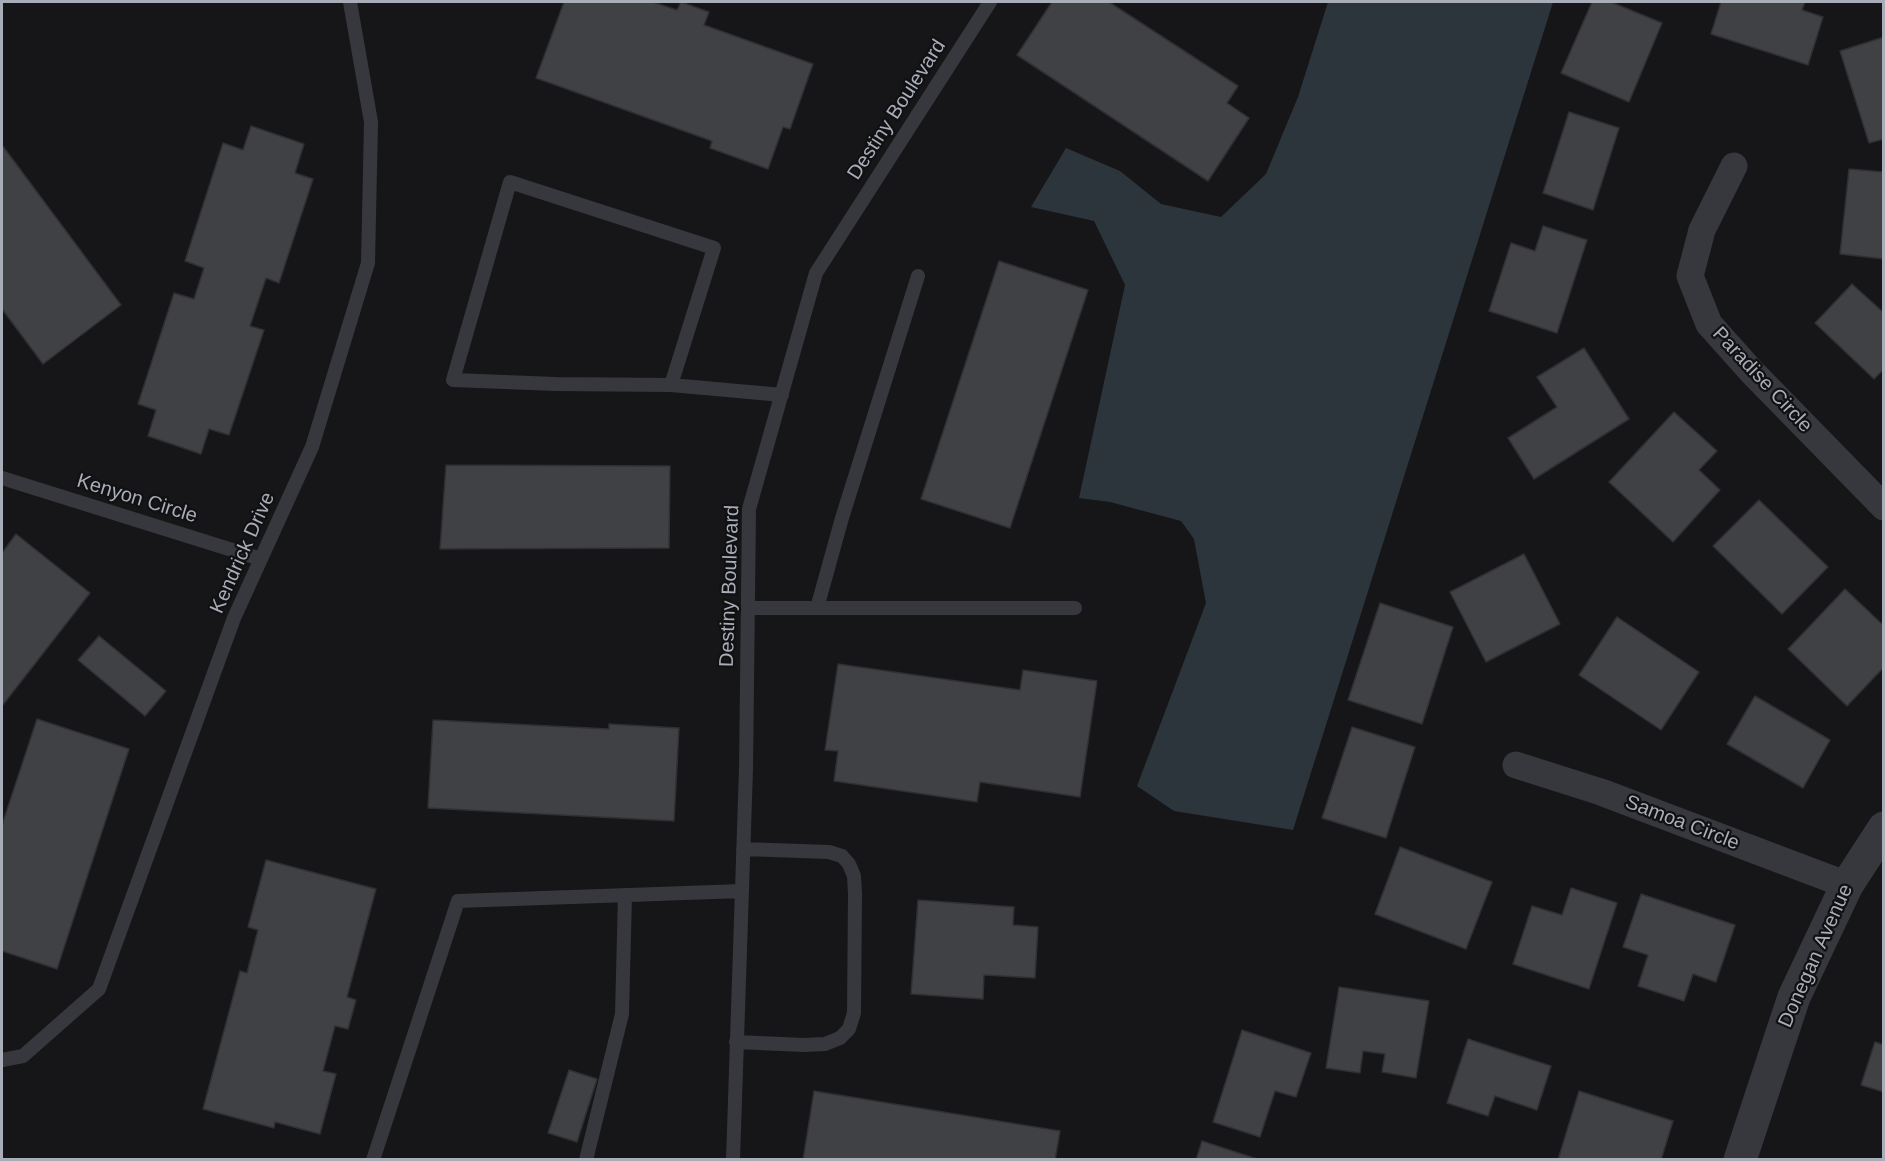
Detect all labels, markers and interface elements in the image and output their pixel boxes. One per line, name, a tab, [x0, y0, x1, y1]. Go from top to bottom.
street label: Destiny Boulevard	[843, 35, 951, 185]
street label: Paradise Circle	[1707, 322, 1817, 438]
street label: Kenyon Circle	[74, 469, 200, 529]
street label: Kendrick Drive	[206, 489, 280, 617]
street label: Destiny Boulevard	[715, 504, 745, 668]
street label: Samoa Circle	[1622, 790, 1742, 856]
street label: Donegan Avenue	[1774, 881, 1858, 1031]

